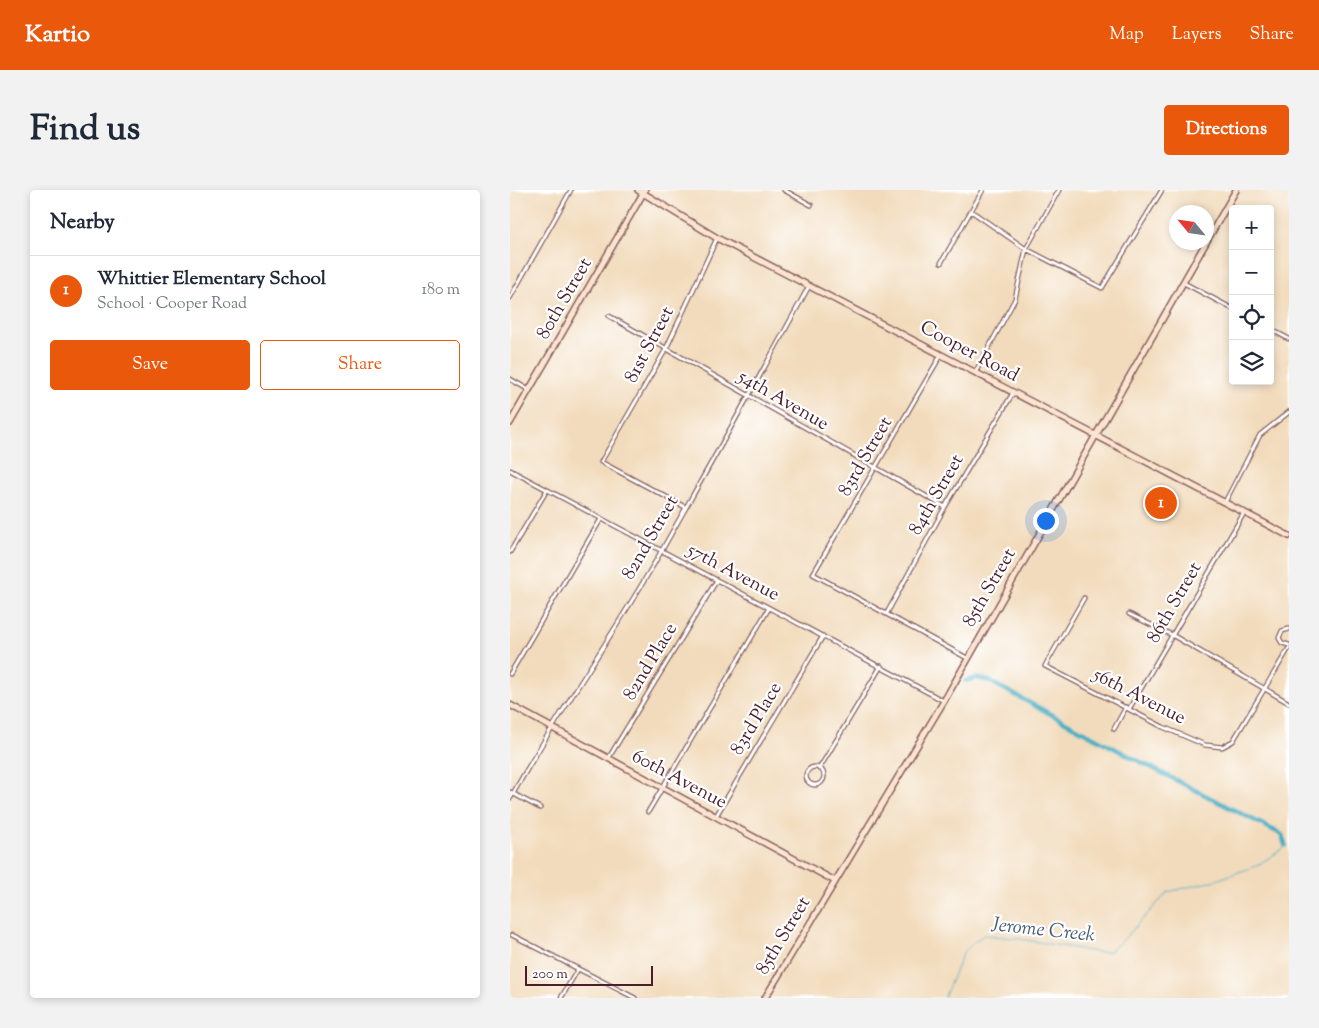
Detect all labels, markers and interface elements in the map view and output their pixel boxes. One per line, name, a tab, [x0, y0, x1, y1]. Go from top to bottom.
text: Kartio	[25, 18, 90, 52]
text: Map	[1109, 22, 1144, 48]
text: Layers	[1172, 22, 1222, 48]
text: Share	[1250, 22, 1294, 48]
text: Find us	[30, 105, 140, 156]
button: Directions	[1164, 105, 1289, 155]
north arrow	[1169, 205, 1214, 250]
map controls	[1229, 205, 1274, 385]
button: +	[1229, 205, 1274, 250]
text: Nearby	[50, 208, 115, 238]
button: −	[1229, 250, 1274, 295]
street label: 80th Street	[531, 253, 599, 345]
text: Whittier Elementary School	[97, 266, 326, 293]
text: 1	[63, 279, 69, 302]
text: 180 m	[421, 279, 460, 302]
text: School · Cooper Road	[97, 293, 247, 316]
button: locate	[1229, 295, 1274, 340]
street label: 81st Street	[619, 302, 682, 388]
street label: Cooper Road	[915, 315, 1024, 390]
button: Save	[50, 340, 250, 390]
button: Share	[260, 340, 460, 390]
button: layers	[1229, 340, 1274, 385]
street label: 54th Avenue	[732, 364, 834, 438]
street label: 83rd Street	[832, 412, 900, 502]
street label: 84th Street	[903, 449, 971, 540]
pin: 1	[1145, 484, 1177, 522]
street label: 82nd Street	[616, 491, 686, 585]
your location	[1033, 508, 1059, 534]
street label: 57th Avenue	[681, 537, 784, 609]
street label: 85th Street	[957, 543, 1024, 632]
street label: 86th Street	[1141, 557, 1209, 649]
street label: 82nd Place	[617, 618, 685, 706]
street label: 56th Avenue	[1087, 662, 1190, 732]
street label: 83rd Place	[725, 677, 789, 761]
street label: 60th Avenue	[626, 744, 732, 817]
street label: 85th Street	[750, 891, 818, 980]
water label: Jerome Creek	[989, 911, 1096, 951]
scale bar	[525, 963, 652, 986]
text: 200 m	[532, 965, 568, 985]

